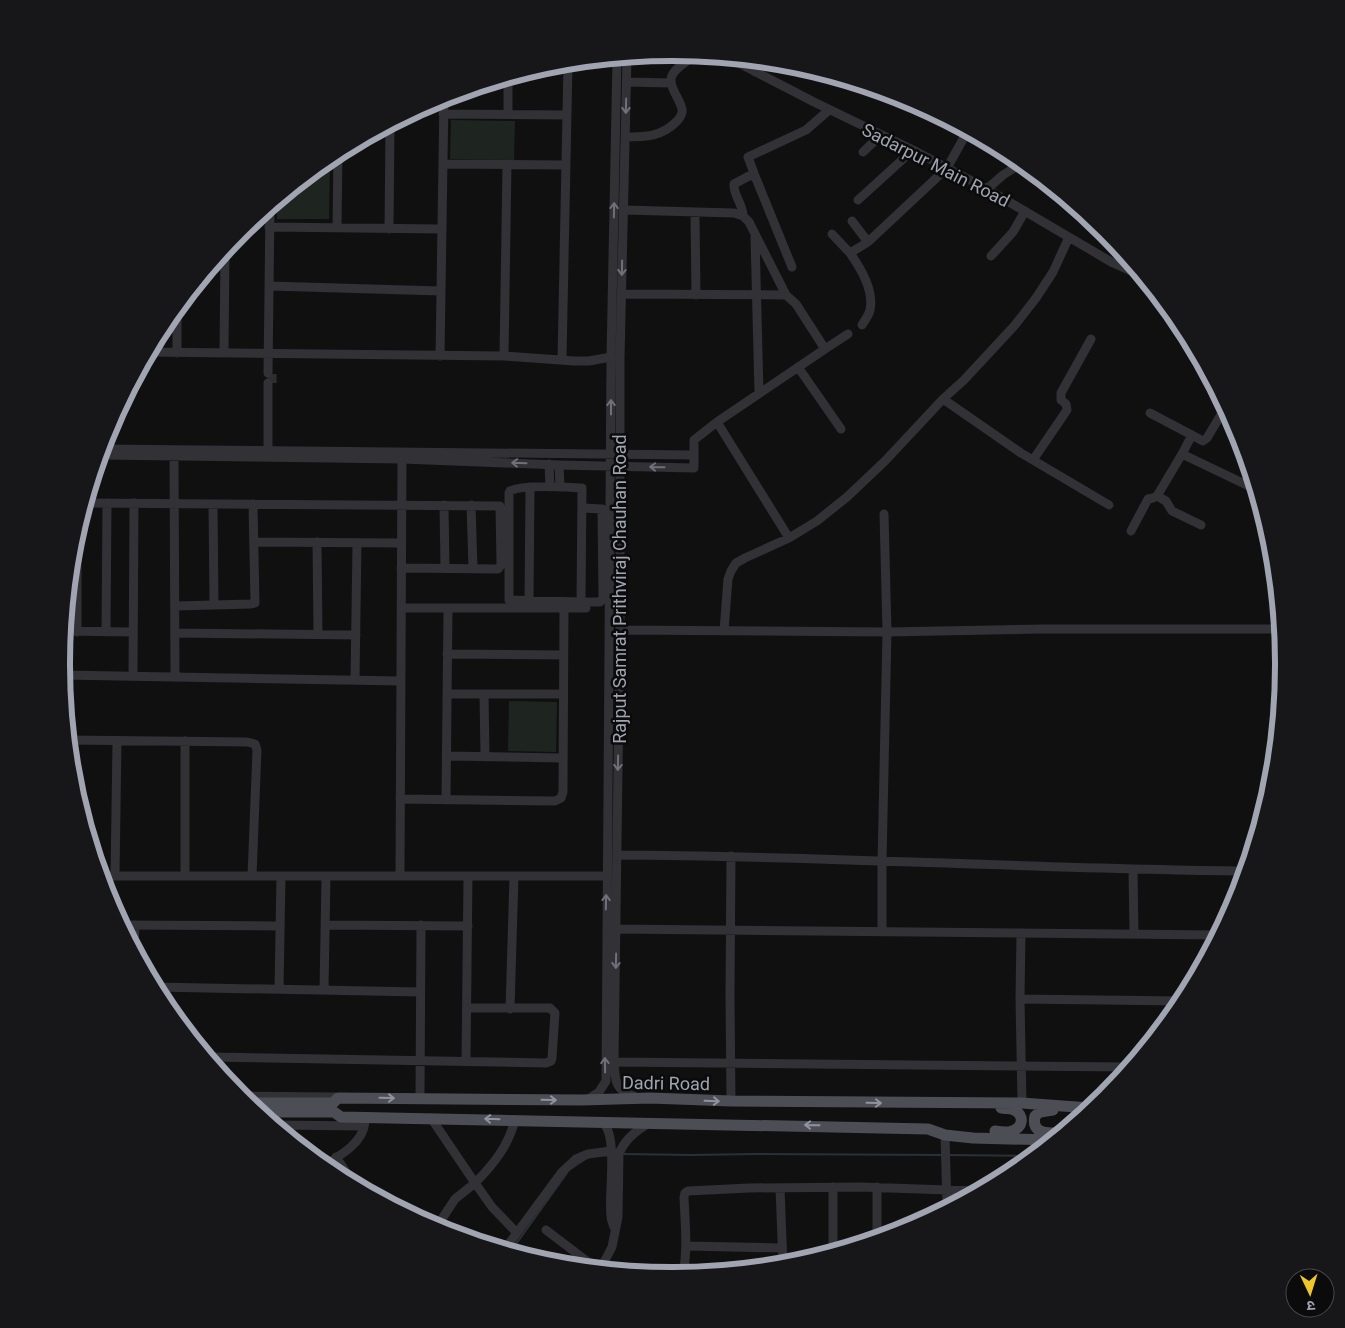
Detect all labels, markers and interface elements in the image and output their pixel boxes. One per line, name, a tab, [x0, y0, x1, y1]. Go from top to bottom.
one-way arrow	[622, 97, 631, 113]
street label: Sadarpur Main Road	[859, 119, 1013, 211]
one-way arrow	[609, 202, 619, 218]
one-way arrow	[618, 260, 627, 276]
one-way arrow	[606, 400, 616, 416]
street label: Rajput Samrat Prithviraj Chauhan Road	[609, 434, 630, 744]
one-way arrow	[511, 459, 527, 468]
one-way arrow	[649, 462, 666, 472]
one-way arrow	[614, 755, 623, 771]
one-way arrow	[601, 894, 611, 910]
one-way arrow	[611, 952, 621, 968]
one-way arrow	[600, 1057, 610, 1073]
street label: Dadri Road	[622, 1072, 710, 1094]
one-way arrow	[378, 1093, 395, 1103]
one-way arrow	[541, 1095, 557, 1105]
one-way arrow	[704, 1096, 720, 1105]
one-way arrow	[866, 1098, 882, 1108]
one-way arrow	[484, 1115, 500, 1124]
one-way arrow	[804, 1121, 820, 1130]
north arrow	[1285, 1268, 1335, 1318]
text: उ	[1305, 1298, 1316, 1314]

